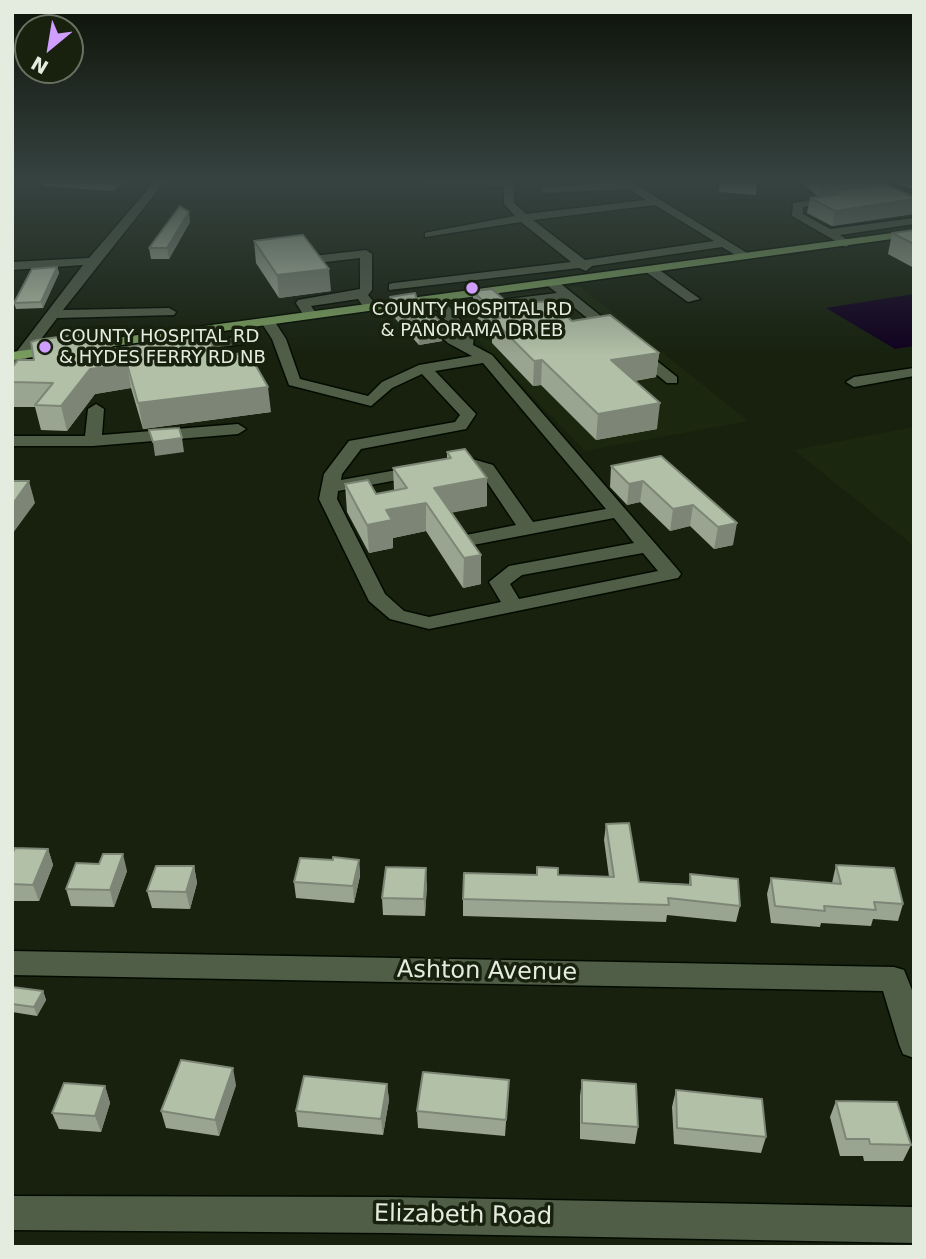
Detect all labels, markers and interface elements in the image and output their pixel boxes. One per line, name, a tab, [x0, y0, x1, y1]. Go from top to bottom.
north arrow	[14, 14, 84, 84]
text: N	[27, 52, 52, 79]
marker: COUNTY HOSPITAL RD & PANORAMA DR EB	[464, 280, 480, 296]
place label: COUNTY HOSPITAL RD & PANORAMA DR EB	[372, 299, 572, 342]
place label: COUNTY HOSPITAL RD & HYDES FERRY RD NB	[59, 326, 266, 368]
marker: COUNTY HOSPITAL RD & HYDES FERRY RD NB	[37, 339, 53, 355]
street label: Ashton Avenue	[397, 956, 577, 988]
street label: Elizabeth Road	[374, 1200, 552, 1232]

